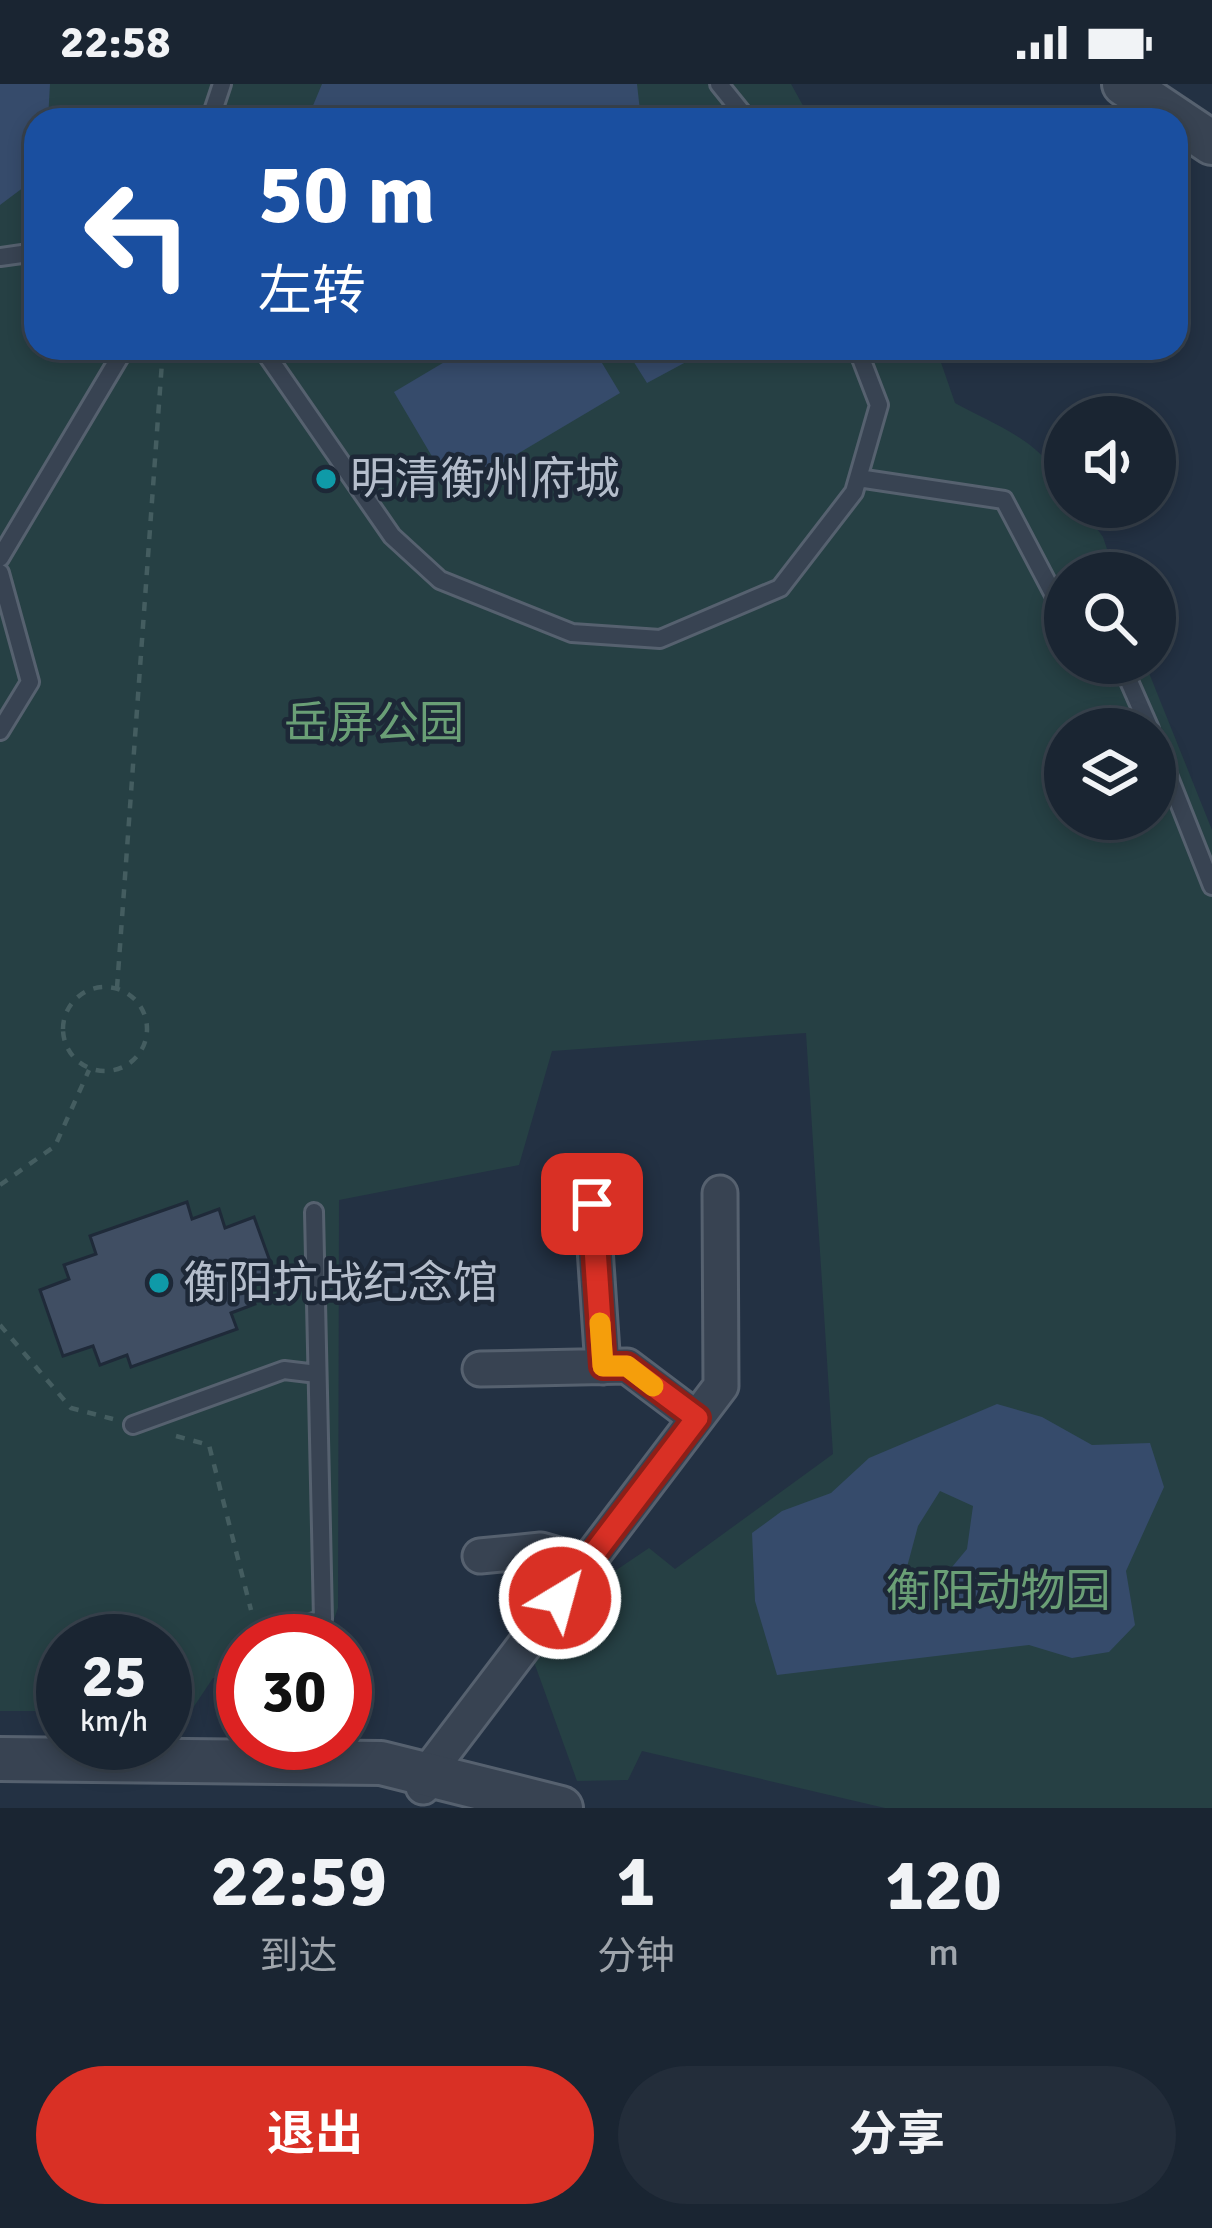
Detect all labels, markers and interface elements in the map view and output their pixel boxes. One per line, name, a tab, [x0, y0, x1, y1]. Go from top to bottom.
text: 22:58	[60, 15, 170, 70]
text: 50 m	[258, 143, 435, 247]
icon: left	[60, 156, 216, 312]
text: 左转	[258, 258, 366, 325]
map controls	[1044, 396, 1176, 840]
button: sound	[1044, 396, 1176, 528]
place label: 明清衡州府城	[350, 452, 620, 507]
marker: 明清衡州府城	[313, 466, 339, 492]
button: search	[1044, 552, 1176, 684]
park label: 岳屏公园	[284, 696, 464, 751]
button: layers	[1044, 708, 1176, 840]
pin	[541, 1153, 643, 1255]
icon: arrive	[559, 1171, 625, 1237]
place label: 衡阳抗战纪念馆	[183, 1256, 498, 1311]
marker: 衡阳抗战纪念馆	[146, 1270, 172, 1296]
position arrow	[497, 1535, 623, 1661]
park label: 衡阳动物园	[885, 1564, 1111, 1619]
speed limit sign: 30	[216, 1614, 372, 1770]
text: 25	[82, 1640, 146, 1714]
text: km/h	[80, 1703, 148, 1740]
text: 22:59	[210, 1837, 387, 1926]
text: 1	[617, 1837, 655, 1926]
text: 120	[885, 1841, 1002, 1930]
text: m	[928, 1928, 959, 1976]
text: 到达	[260, 1932, 338, 1980]
text: 分钟	[597, 1932, 675, 1980]
button: 退出	[36, 2066, 594, 2204]
button: 分享	[618, 2066, 1176, 2204]

